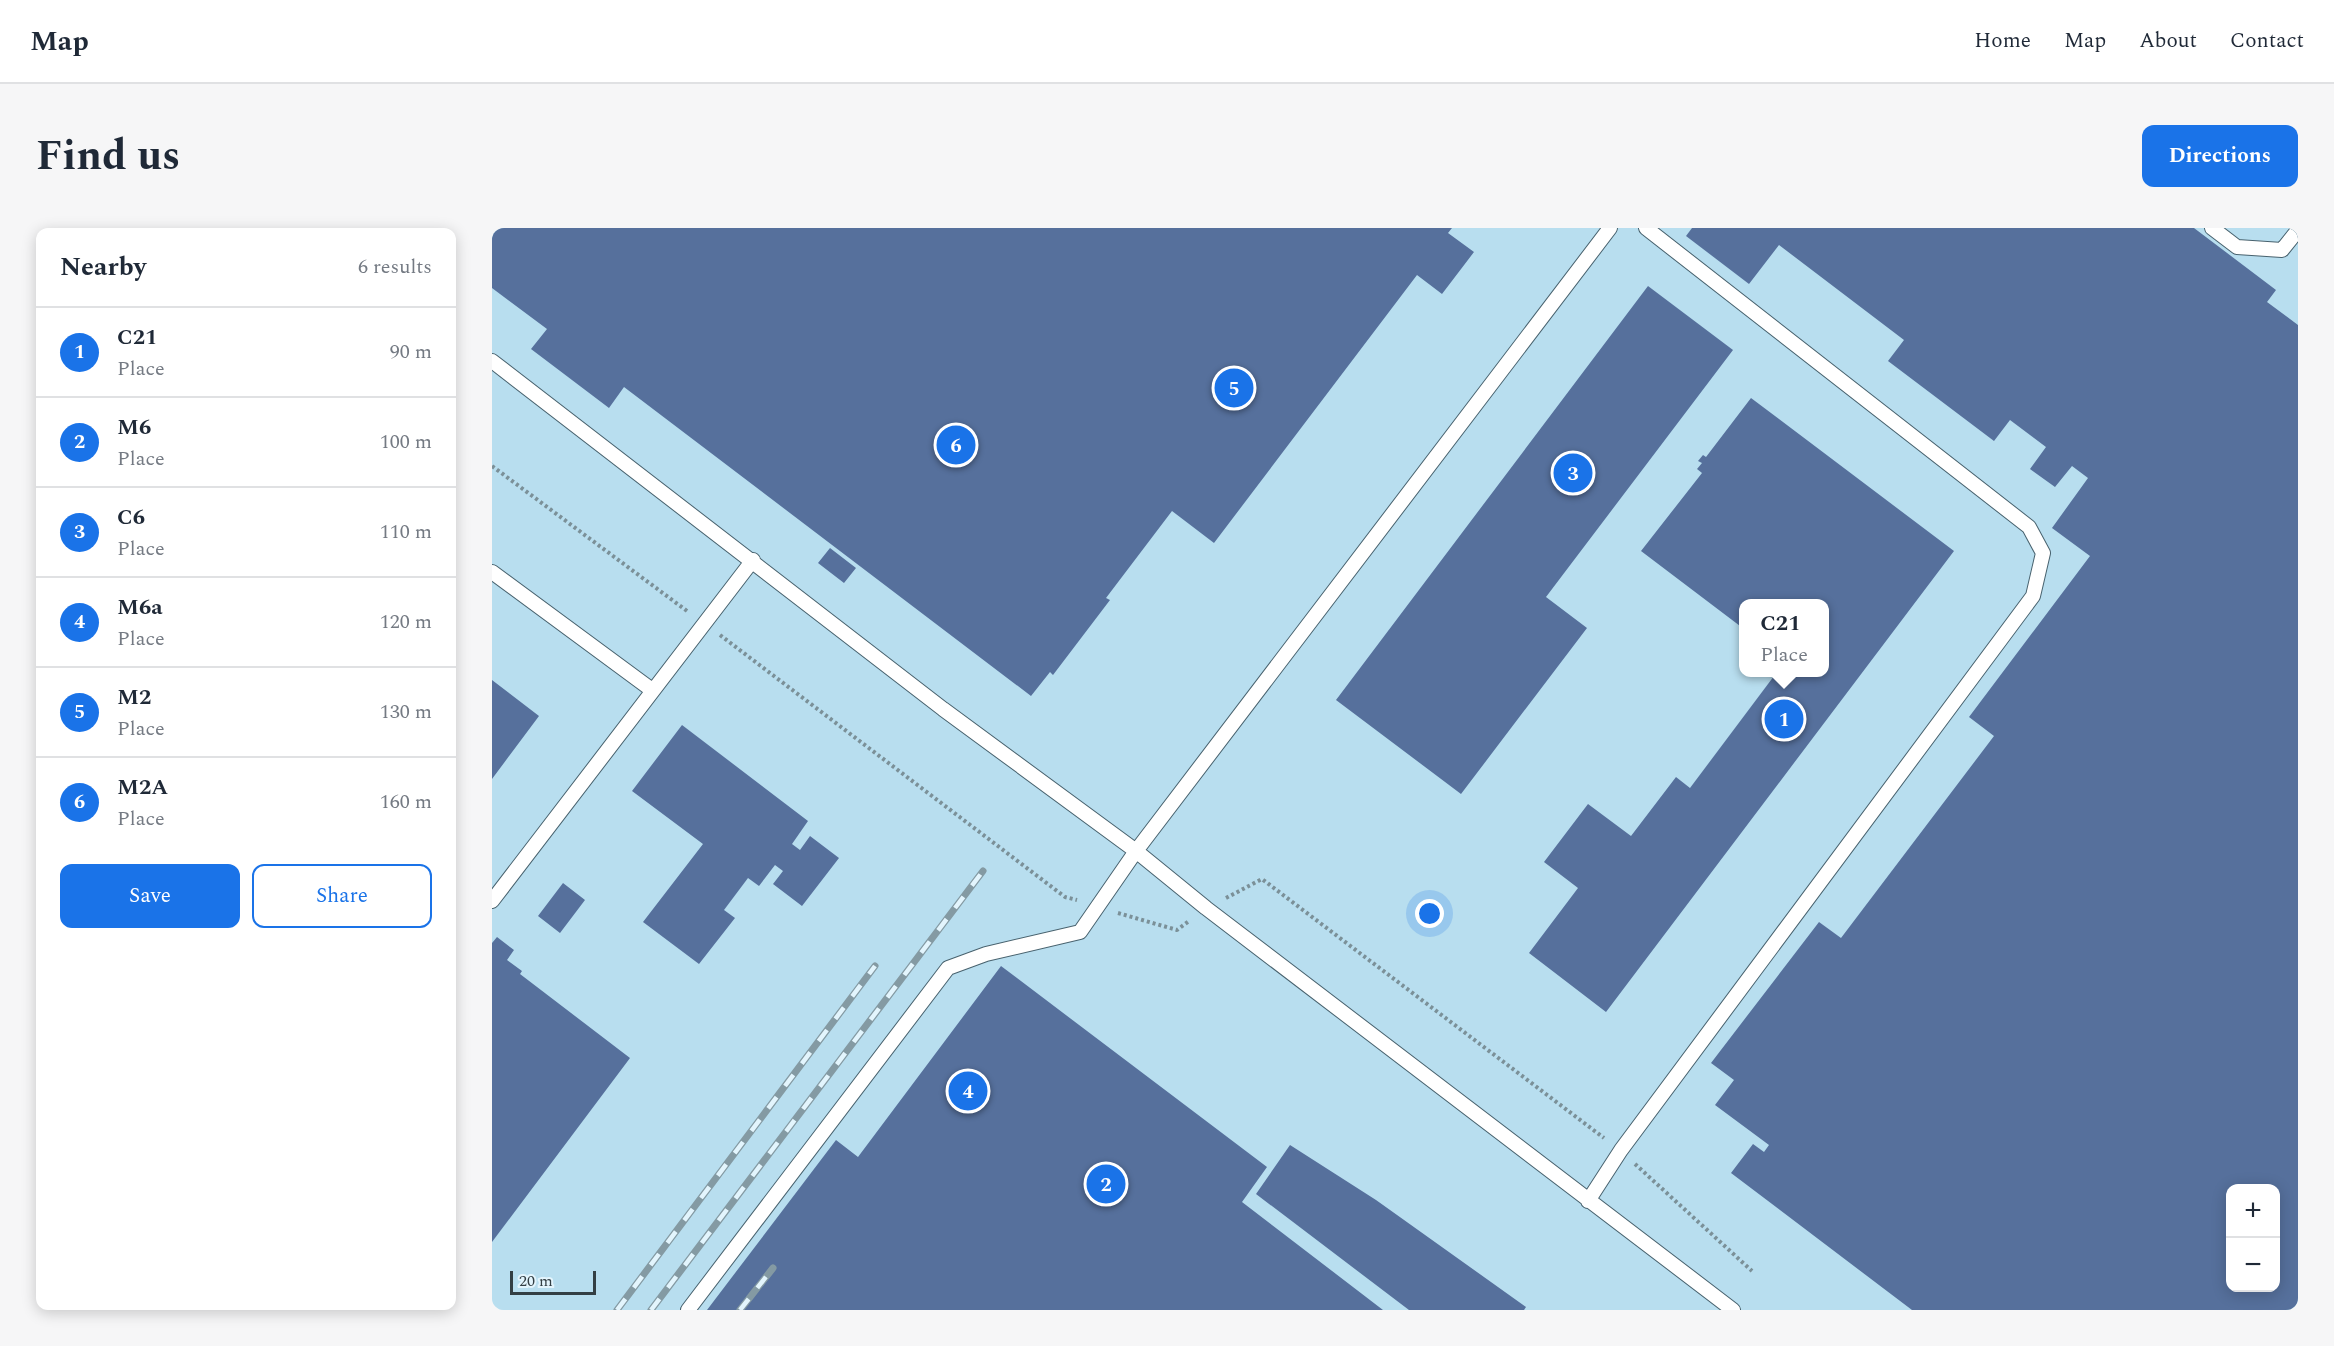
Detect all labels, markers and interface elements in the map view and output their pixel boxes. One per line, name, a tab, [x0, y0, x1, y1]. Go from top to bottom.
text: Map	[30, 20, 89, 63]
text: Home	[1974, 25, 2031, 57]
text: Map	[2064, 25, 2106, 57]
text: About	[2139, 25, 2197, 57]
text: Contact	[2230, 25, 2304, 57]
text: Find us	[36, 125, 180, 188]
button: Directions	[2142, 125, 2298, 187]
text: Nearby	[60, 247, 146, 287]
text: 6 results	[358, 252, 432, 282]
text: C21	[117, 321, 157, 354]
text: 1	[74, 337, 85, 367]
text: 90 m	[390, 337, 432, 367]
text: Place	[117, 354, 165, 384]
pin: 5	[1214, 366, 1254, 410]
text: M6	[117, 411, 151, 444]
pin: 6	[936, 422, 976, 468]
text: 2	[74, 427, 85, 457]
text: 100 m	[380, 427, 432, 457]
text: Place	[117, 444, 165, 474]
pin: 3	[1554, 450, 1592, 496]
text: C6	[117, 501, 145, 534]
text: 3	[74, 517, 85, 547]
text: 110 m	[380, 517, 432, 547]
text: Place	[117, 534, 165, 564]
text: M6a	[117, 591, 163, 624]
popup	[1739, 599, 1829, 677]
text: 4	[74, 607, 85, 637]
text: 120 m	[380, 607, 432, 637]
text: C21	[1760, 607, 1800, 640]
text: Place	[117, 624, 165, 654]
text: Place	[1760, 640, 1808, 670]
text: M2	[117, 681, 151, 714]
pin: 1	[1764, 696, 1804, 742]
text: 5	[74, 697, 85, 727]
text: 130 m	[380, 697, 432, 727]
text: Place	[117, 714, 165, 744]
text: M2A	[117, 771, 168, 804]
text: 6	[74, 787, 85, 817]
text: 160 m	[380, 787, 432, 817]
text: Place	[117, 804, 165, 834]
button: Save	[60, 864, 240, 928]
button: Share	[252, 864, 432, 928]
your location	[1415, 899, 1444, 928]
pin: 4	[948, 1068, 988, 1114]
pin: 2	[1086, 1162, 1126, 1206]
map controls	[2226, 1184, 2280, 1292]
button: +	[2226, 1184, 2280, 1238]
button: −	[2226, 1238, 2280, 1292]
scale bar	[510, 1268, 596, 1296]
text: 20 m	[519, 1269, 553, 1293]

